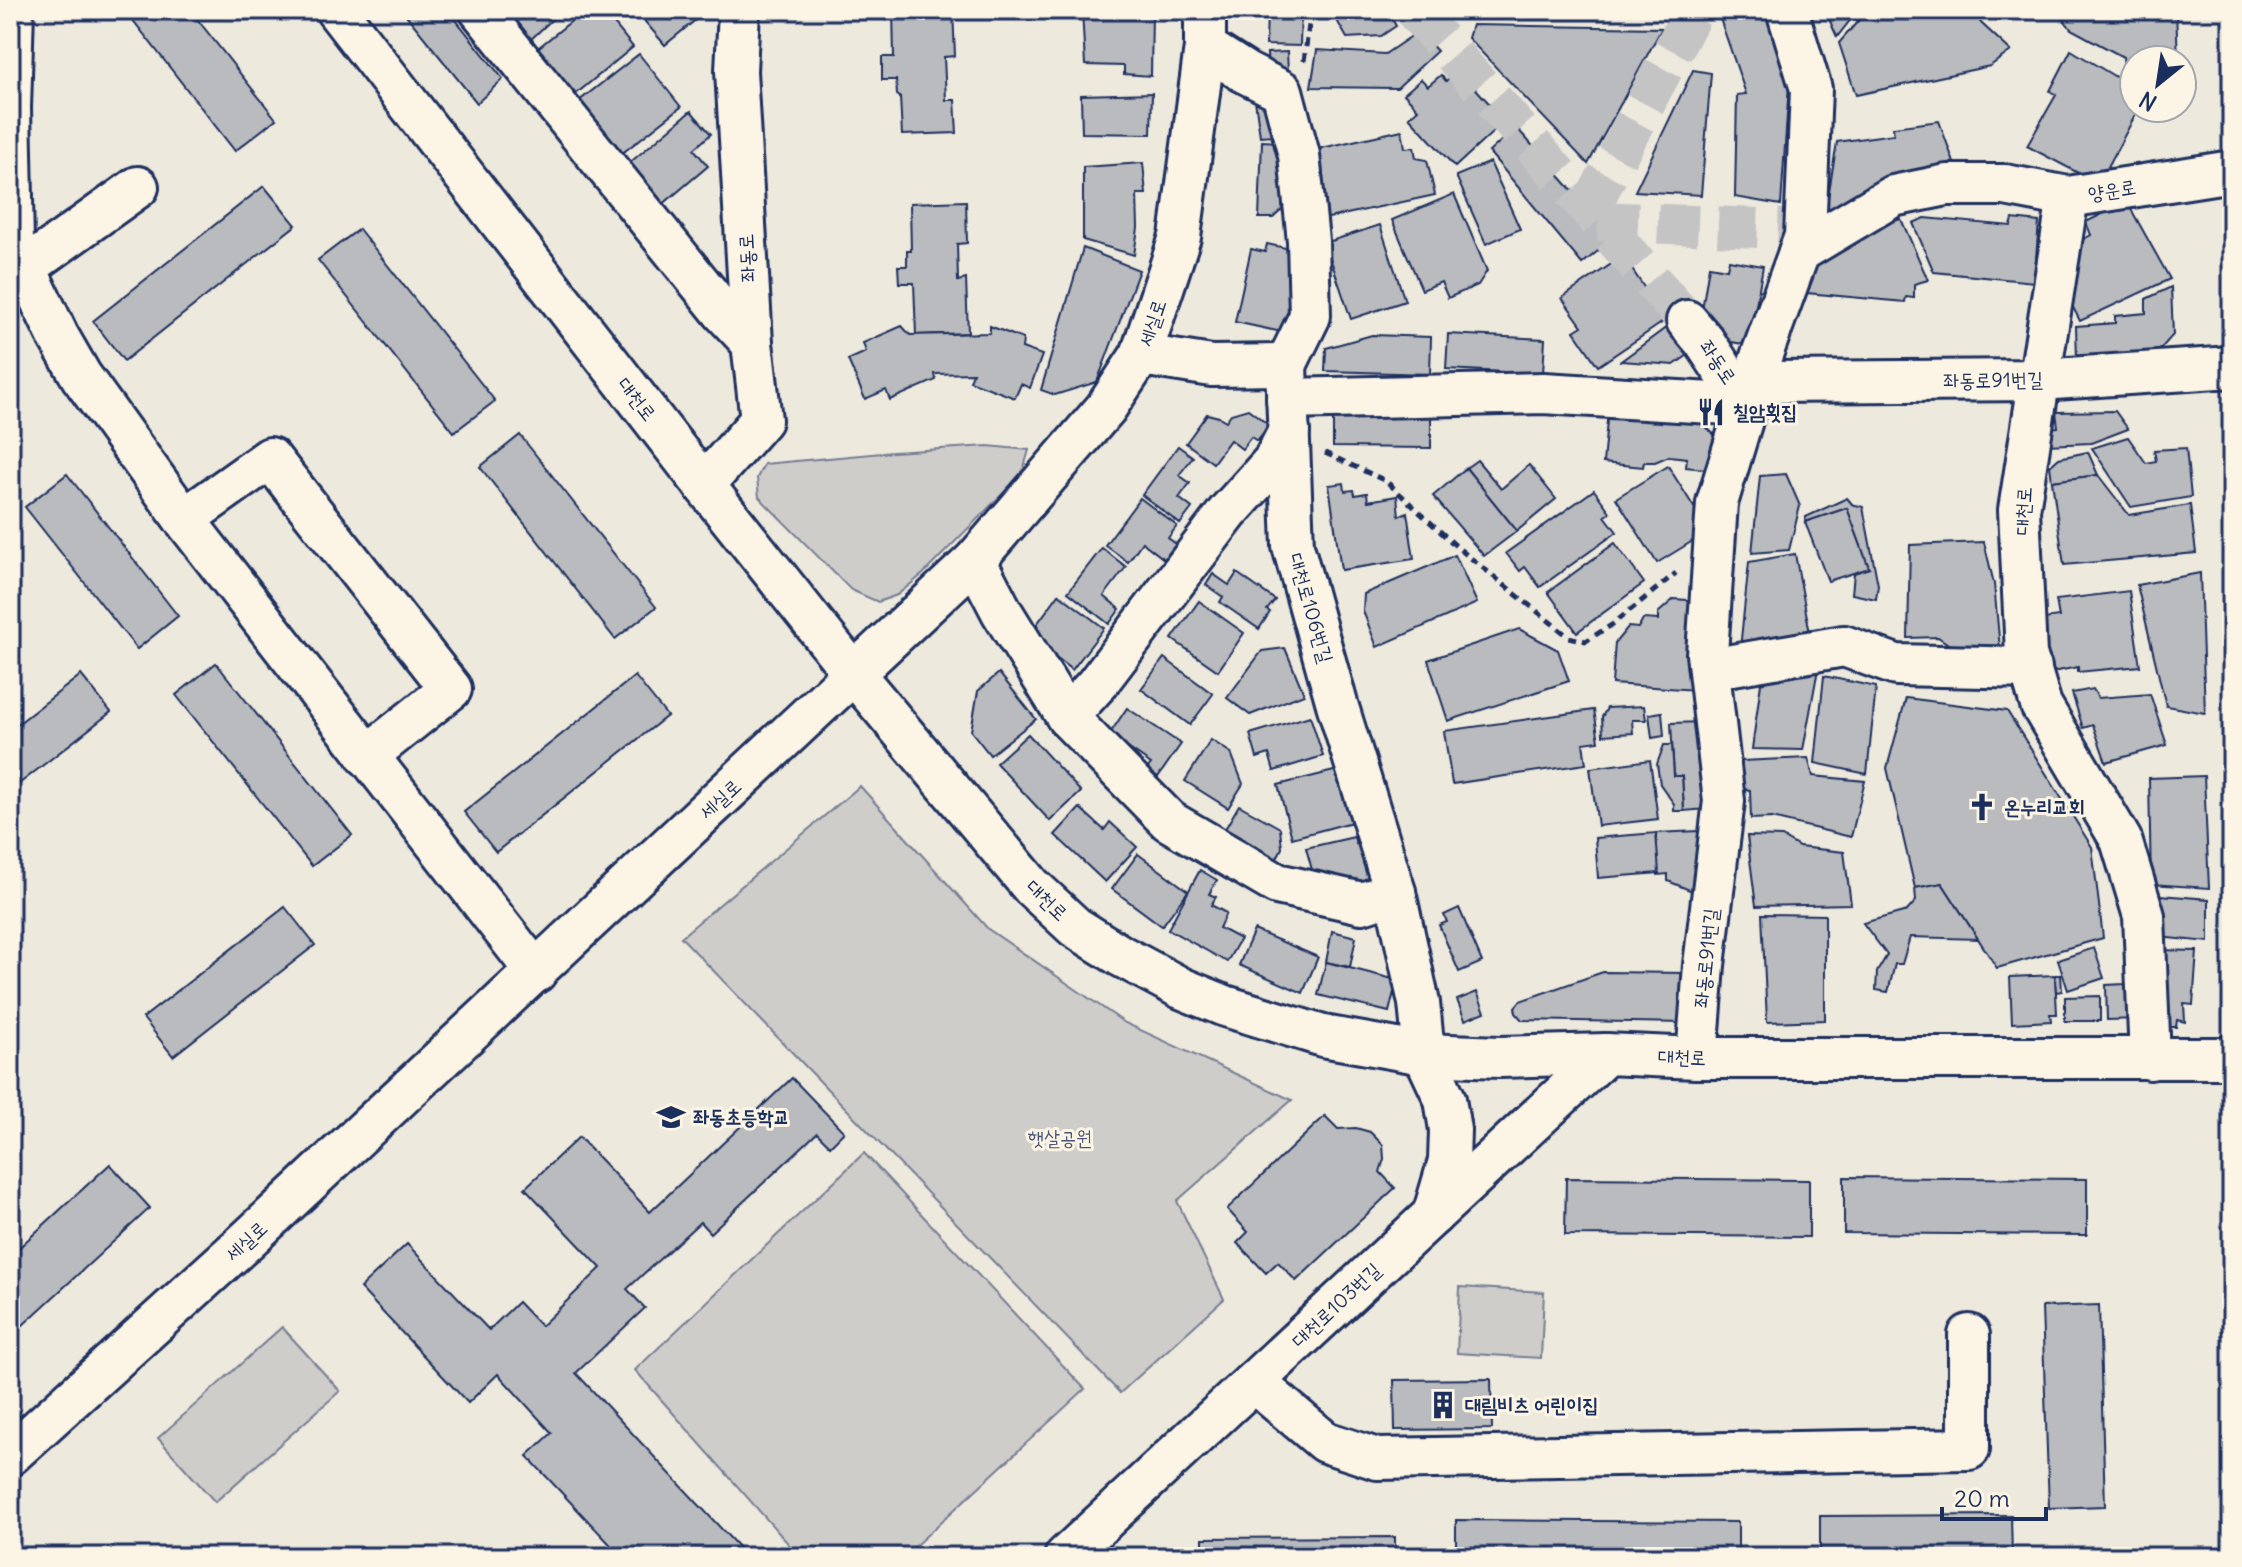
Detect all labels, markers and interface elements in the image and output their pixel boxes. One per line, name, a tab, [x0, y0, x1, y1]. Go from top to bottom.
north arrow	[2118, 44, 2198, 124]
text: N	[2134, 85, 2162, 117]
street label: 양운로	[2086, 173, 2138, 206]
street label: 좌동로	[733, 233, 760, 283]
street label: 세실로	[1132, 296, 1171, 350]
street label: 좌동로	[1695, 335, 1742, 389]
street label: 좌동로91번길	[1943, 366, 2043, 393]
street label: 대천로	[613, 372, 662, 425]
restaurant icon: 칠암횟집	[1696, 397, 1726, 427]
place label: 칠암횟집	[1733, 399, 1797, 424]
street label: 대천로	[2009, 486, 2036, 536]
street label: 대천로106번길	[1284, 550, 1339, 666]
street label: 세실로	[693, 773, 746, 824]
church icon: 온누리교회	[1967, 792, 1997, 822]
place label: 온누리교회	[2004, 794, 2084, 819]
street label: 대천로	[1021, 874, 1073, 925]
street label: 좌동로91번길	[1688, 907, 1723, 1009]
street label: 대천로	[1657, 1043, 1707, 1070]
school or university icon: 좌동초등학교	[656, 1102, 686, 1132]
place label: 좌동초등학교	[693, 1104, 790, 1129]
park label: 햇살공원	[1028, 1125, 1092, 1150]
street label: 세실로	[219, 1215, 272, 1266]
street label: 대천로103번길	[1286, 1257, 1385, 1352]
building icon: 대림비츠 어린이집	[1428, 1390, 1458, 1420]
place label: 대림비츠 어린이집	[1465, 1392, 1599, 1417]
scale bar	[1942, 1471, 2046, 1521]
text: 20 m	[1954, 1483, 2010, 1513]

